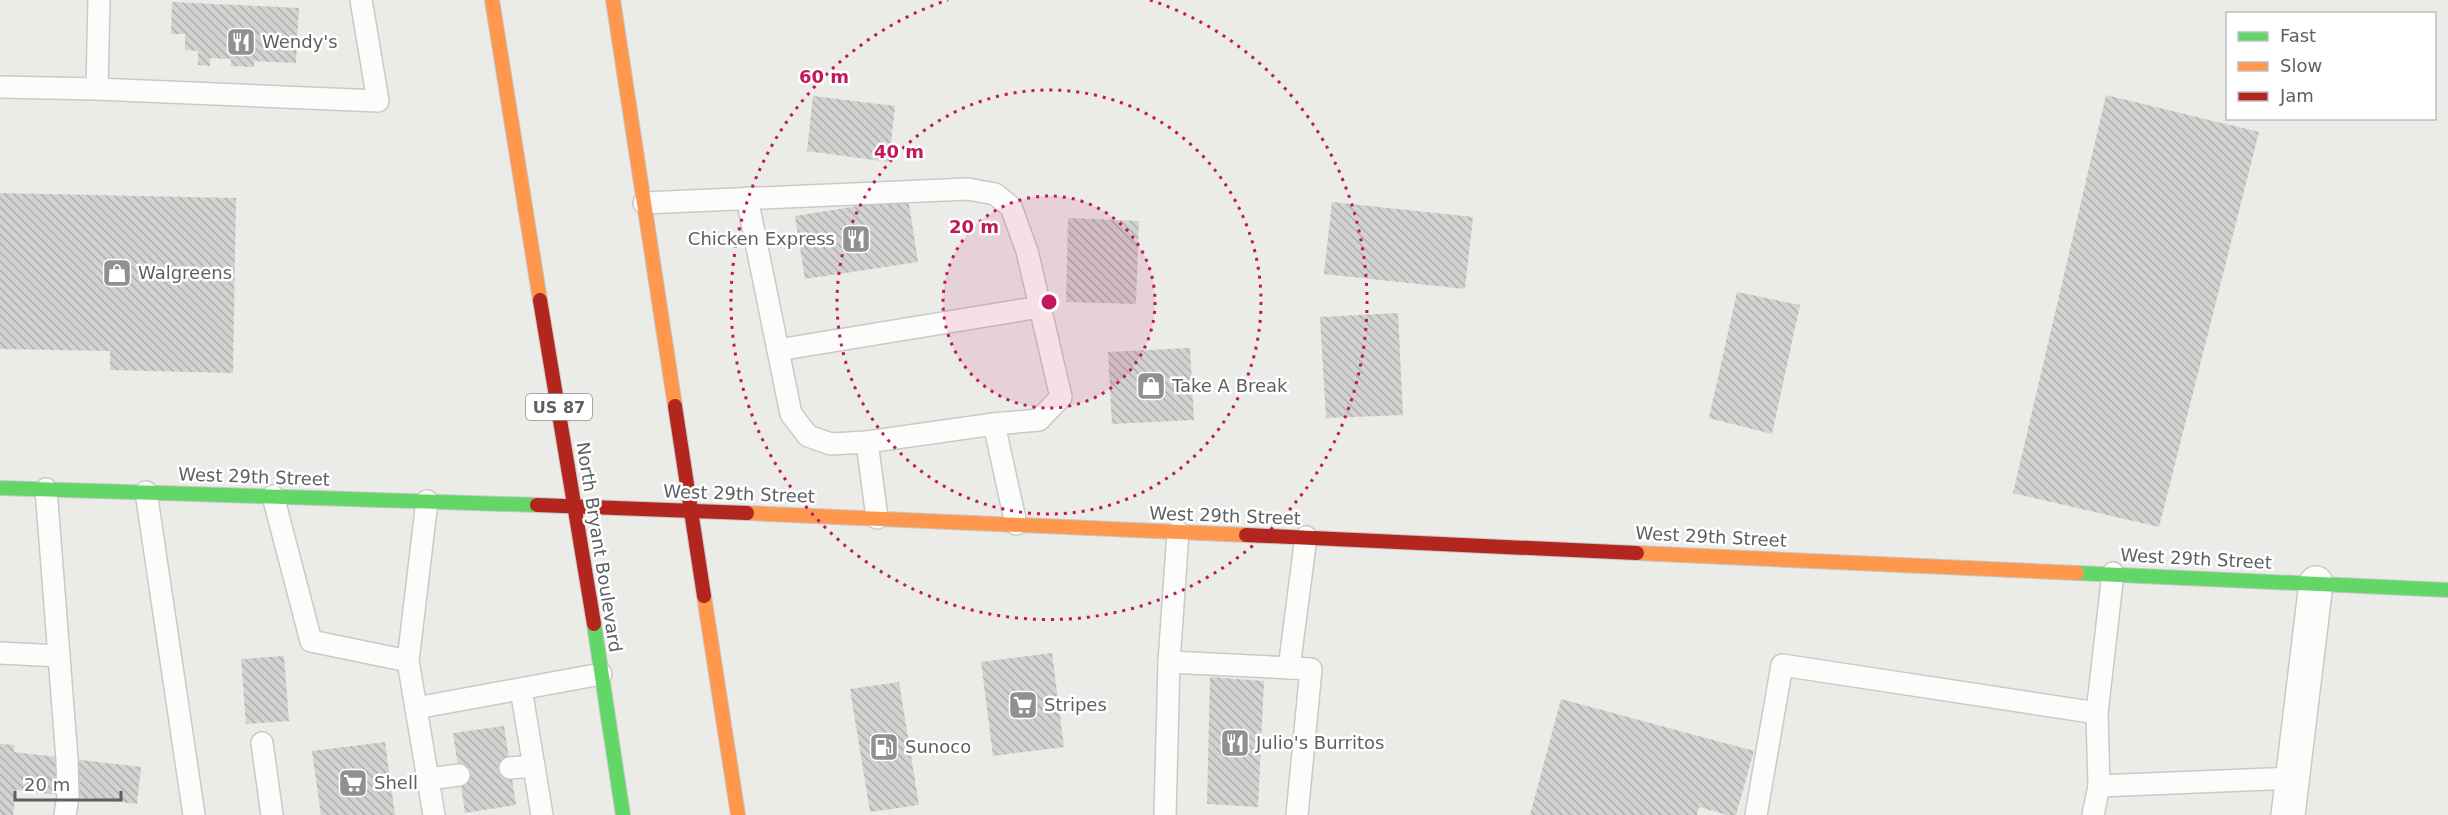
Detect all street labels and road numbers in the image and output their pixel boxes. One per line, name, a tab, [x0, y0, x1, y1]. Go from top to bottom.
road number: US 87	[526, 394, 592, 420]
street label: North Bryant Boulevard	[572, 440, 627, 654]
street label: West 29th Street	[178, 463, 330, 490]
street label: West 29th Street	[663, 480, 815, 507]
street label: West 29th Street	[1149, 502, 1301, 529]
street label: West 29th Street	[1635, 522, 1787, 551]
street label: West 29th Street	[2120, 544, 2272, 573]

